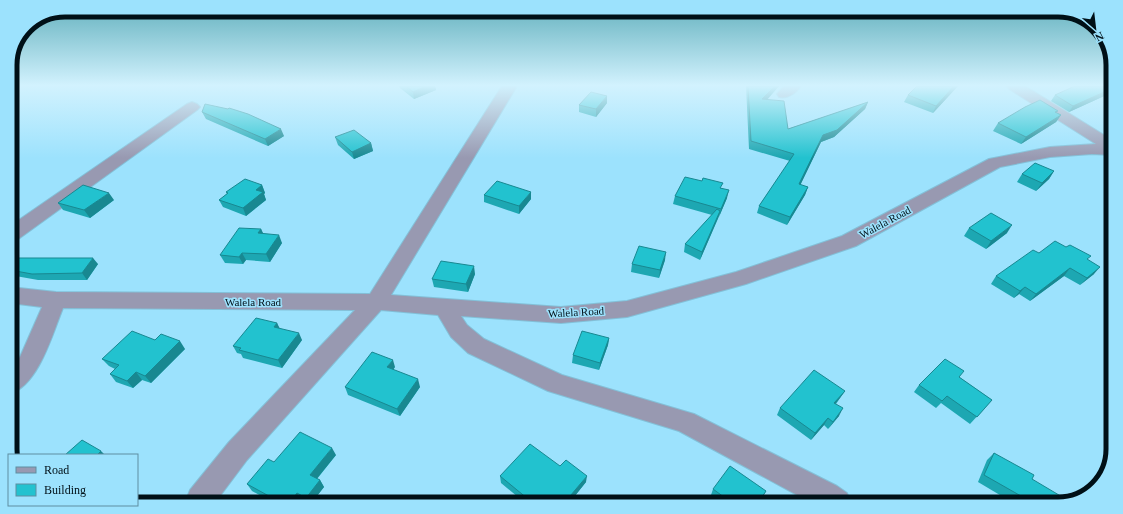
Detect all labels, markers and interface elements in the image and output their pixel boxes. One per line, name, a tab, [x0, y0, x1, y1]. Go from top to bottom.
north arrow	[1075, 8, 1115, 48]
text: N	[1093, 30, 1106, 44]
street label: Walela Road	[857, 203, 913, 240]
street label: Walela Road	[225, 296, 282, 308]
street label: Walela Road	[548, 305, 605, 319]
legend	[8, 454, 138, 506]
text: Road	[44, 463, 69, 477]
text: Building	[44, 483, 86, 497]

